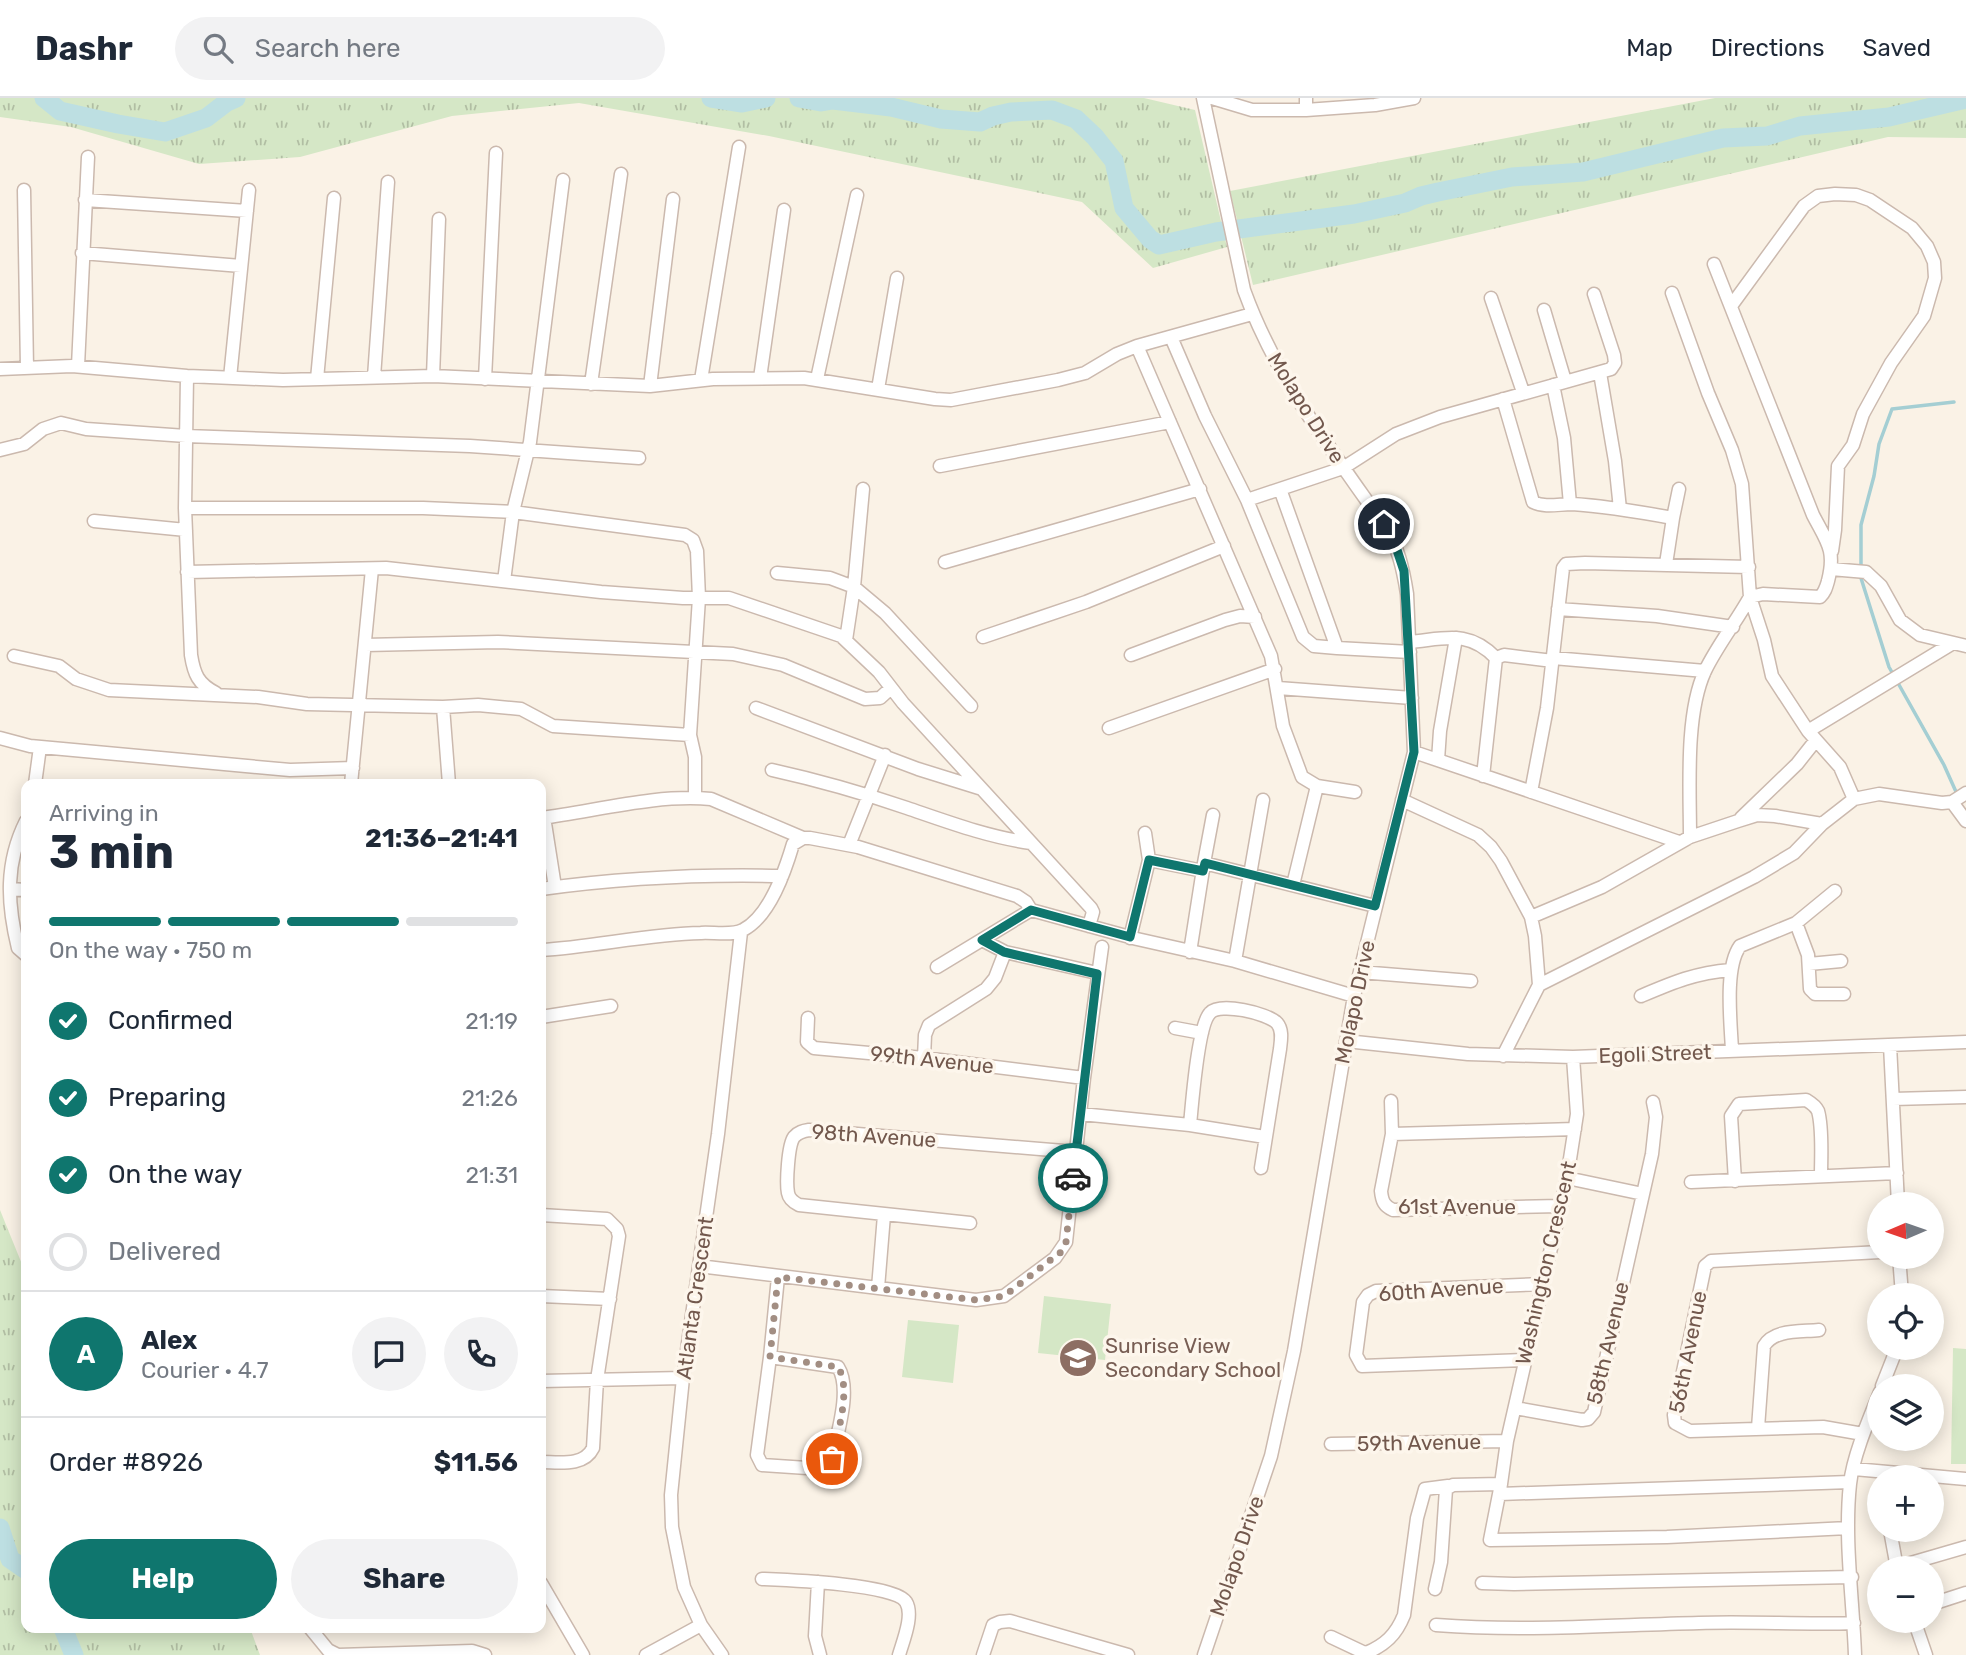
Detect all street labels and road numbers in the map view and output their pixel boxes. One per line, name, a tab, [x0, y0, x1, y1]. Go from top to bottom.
street label: Molapo Drive	[1263, 348, 1350, 468]
street label: Molapo Drive	[1329, 938, 1380, 1066]
street label: Egoli Street	[1598, 1039, 1712, 1068]
street label: 99th Avenue	[869, 1041, 995, 1078]
street label: 98th Avenue	[811, 1119, 937, 1152]
street label: Washington Crescent	[1510, 1159, 1581, 1367]
street label: 61st Avenue	[1398, 1194, 1516, 1219]
street label: Atlanta Crescent	[671, 1215, 718, 1381]
street label: 60th Avenue	[1378, 1273, 1504, 1306]
street label: 58th Avenue	[1581, 1279, 1634, 1407]
street label: 56th Avenue	[1663, 1289, 1712, 1415]
street label: 59th Avenue	[1357, 1429, 1481, 1456]
street label: Molapo Drive	[1204, 1492, 1269, 1619]

